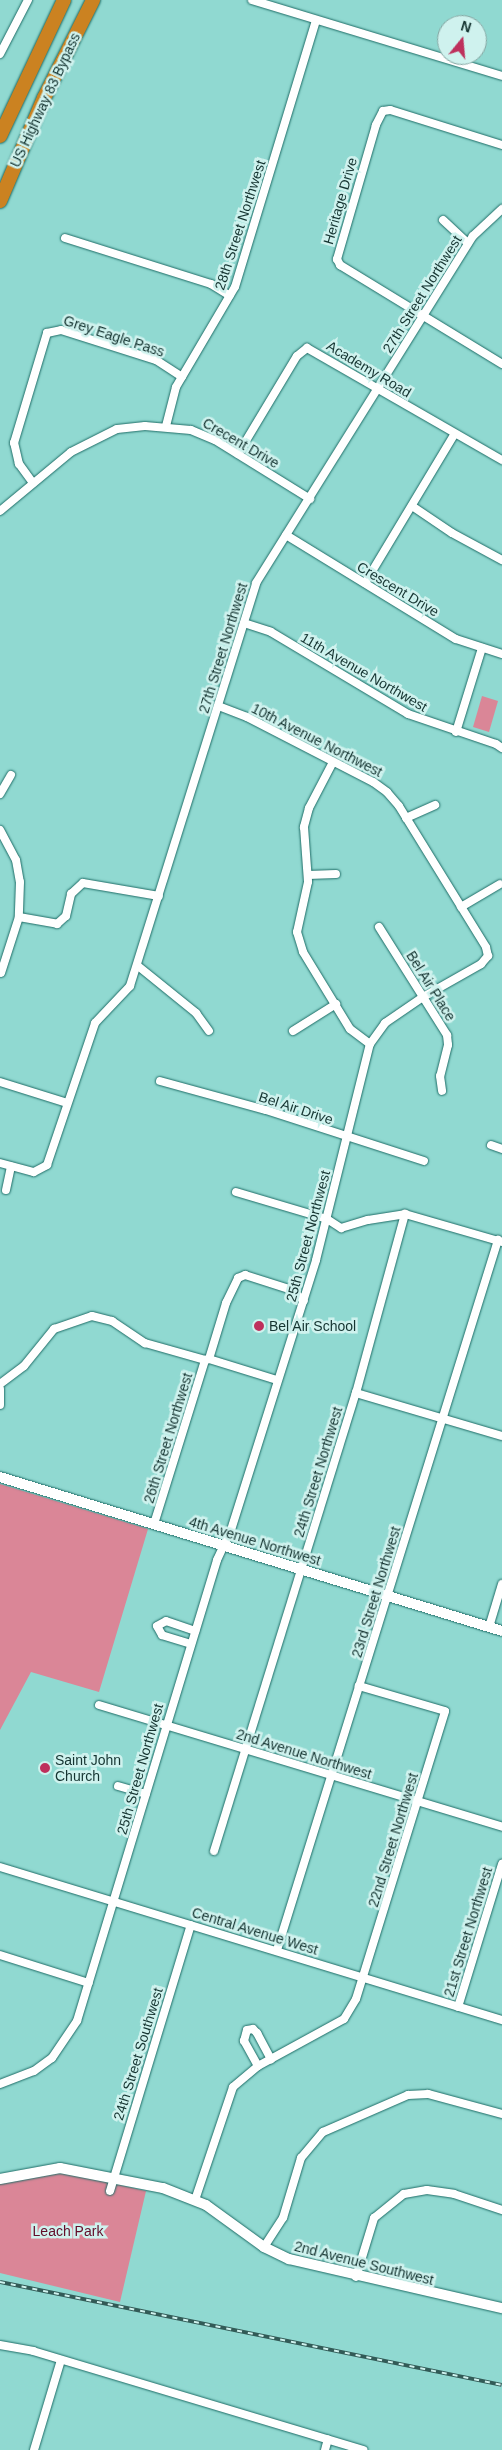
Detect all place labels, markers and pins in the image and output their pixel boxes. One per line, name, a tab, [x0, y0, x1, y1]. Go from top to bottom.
place label: Bel Air School	[269, 1318, 357, 1334]
marker: Bel Air School	[253, 1320, 265, 1332]
place label: Saint John Church	[55, 1752, 121, 1784]
marker: Saint John Church	[39, 1762, 51, 1774]

